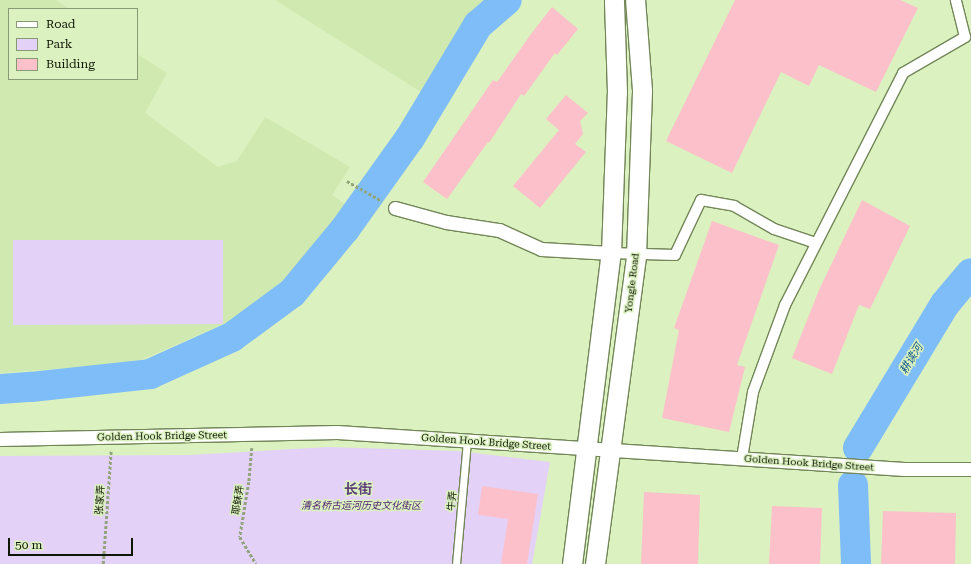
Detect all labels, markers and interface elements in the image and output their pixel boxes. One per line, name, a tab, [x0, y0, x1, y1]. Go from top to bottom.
legend	[8, 8, 138, 80]
text: Road	[46, 17, 75, 31]
text: Park	[46, 37, 72, 51]
text: Building	[46, 57, 95, 71]
street label: Yongle Road	[622, 252, 642, 314]
water label: 耕读河	[898, 341, 926, 377]
street label: Golden Hook Bridge Street	[97, 429, 227, 443]
street label: Golden Hook Bridge Street	[421, 431, 551, 453]
street label: Golden Hook Bridge Street	[744, 452, 874, 474]
district label: 长街	[344, 481, 372, 497]
street label: 耶稣弄	[230, 484, 246, 516]
street label: 张家弄	[93, 485, 107, 515]
street label: 牛弄	[445, 491, 459, 511]
park label: 清名桥古运河历史文化街区	[301, 500, 421, 512]
scale bar	[10, 530, 135, 556]
text: 50 m	[15, 538, 42, 552]

